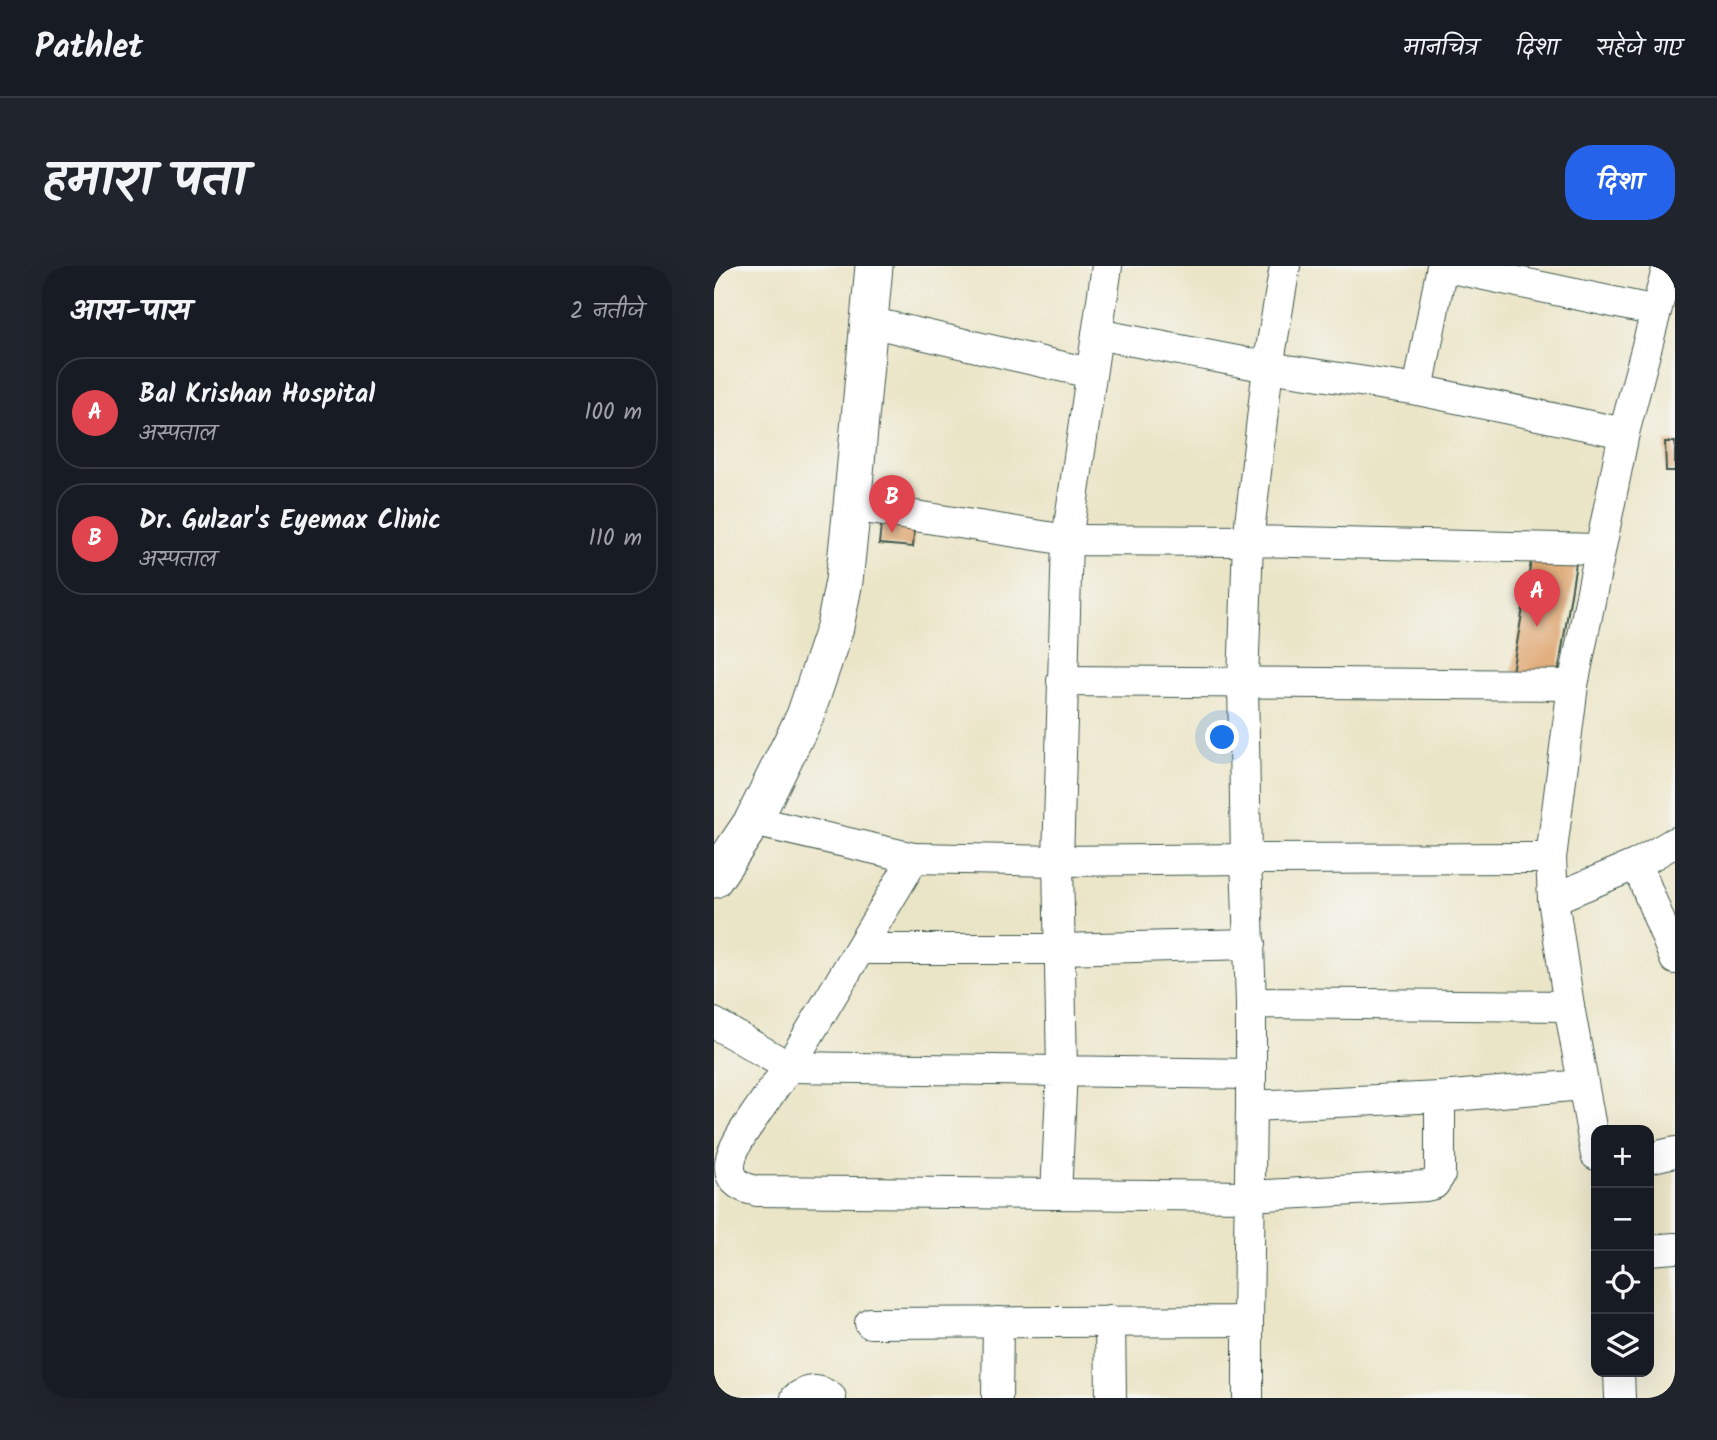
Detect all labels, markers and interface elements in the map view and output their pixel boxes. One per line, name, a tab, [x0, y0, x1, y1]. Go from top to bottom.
text: Pathlet	[35, 22, 143, 75]
text: मानचित्र	[1403, 29, 1478, 68]
text: दिशा	[1516, 29, 1558, 68]
text: सहेजे गए	[1596, 29, 1682, 68]
text: हमारा पता	[42, 143, 246, 221]
button: दिशा	[1565, 145, 1675, 220]
text: आस-पास	[70, 288, 191, 336]
text: 2 नतीजे	[570, 294, 644, 330]
text: Bal Krishan Hospital	[139, 374, 375, 416]
text: A	[88, 395, 102, 431]
text: 100 m	[584, 395, 642, 431]
text: अस्पताल	[139, 416, 216, 452]
pin: B	[869, 475, 915, 533]
text: Dr. Gulzar's Eyemax Clinic	[139, 500, 441, 542]
text: B	[88, 521, 102, 557]
text: 110 m	[589, 521, 642, 557]
text: अस्पताल	[139, 542, 216, 578]
pin: A	[1514, 569, 1560, 627]
your location	[1205, 720, 1239, 754]
map controls	[1591, 1125, 1654, 1377]
button: +	[1591, 1125, 1654, 1188]
button: −	[1591, 1188, 1654, 1251]
button: locate	[1591, 1251, 1654, 1314]
button: layers	[1591, 1314, 1654, 1377]

